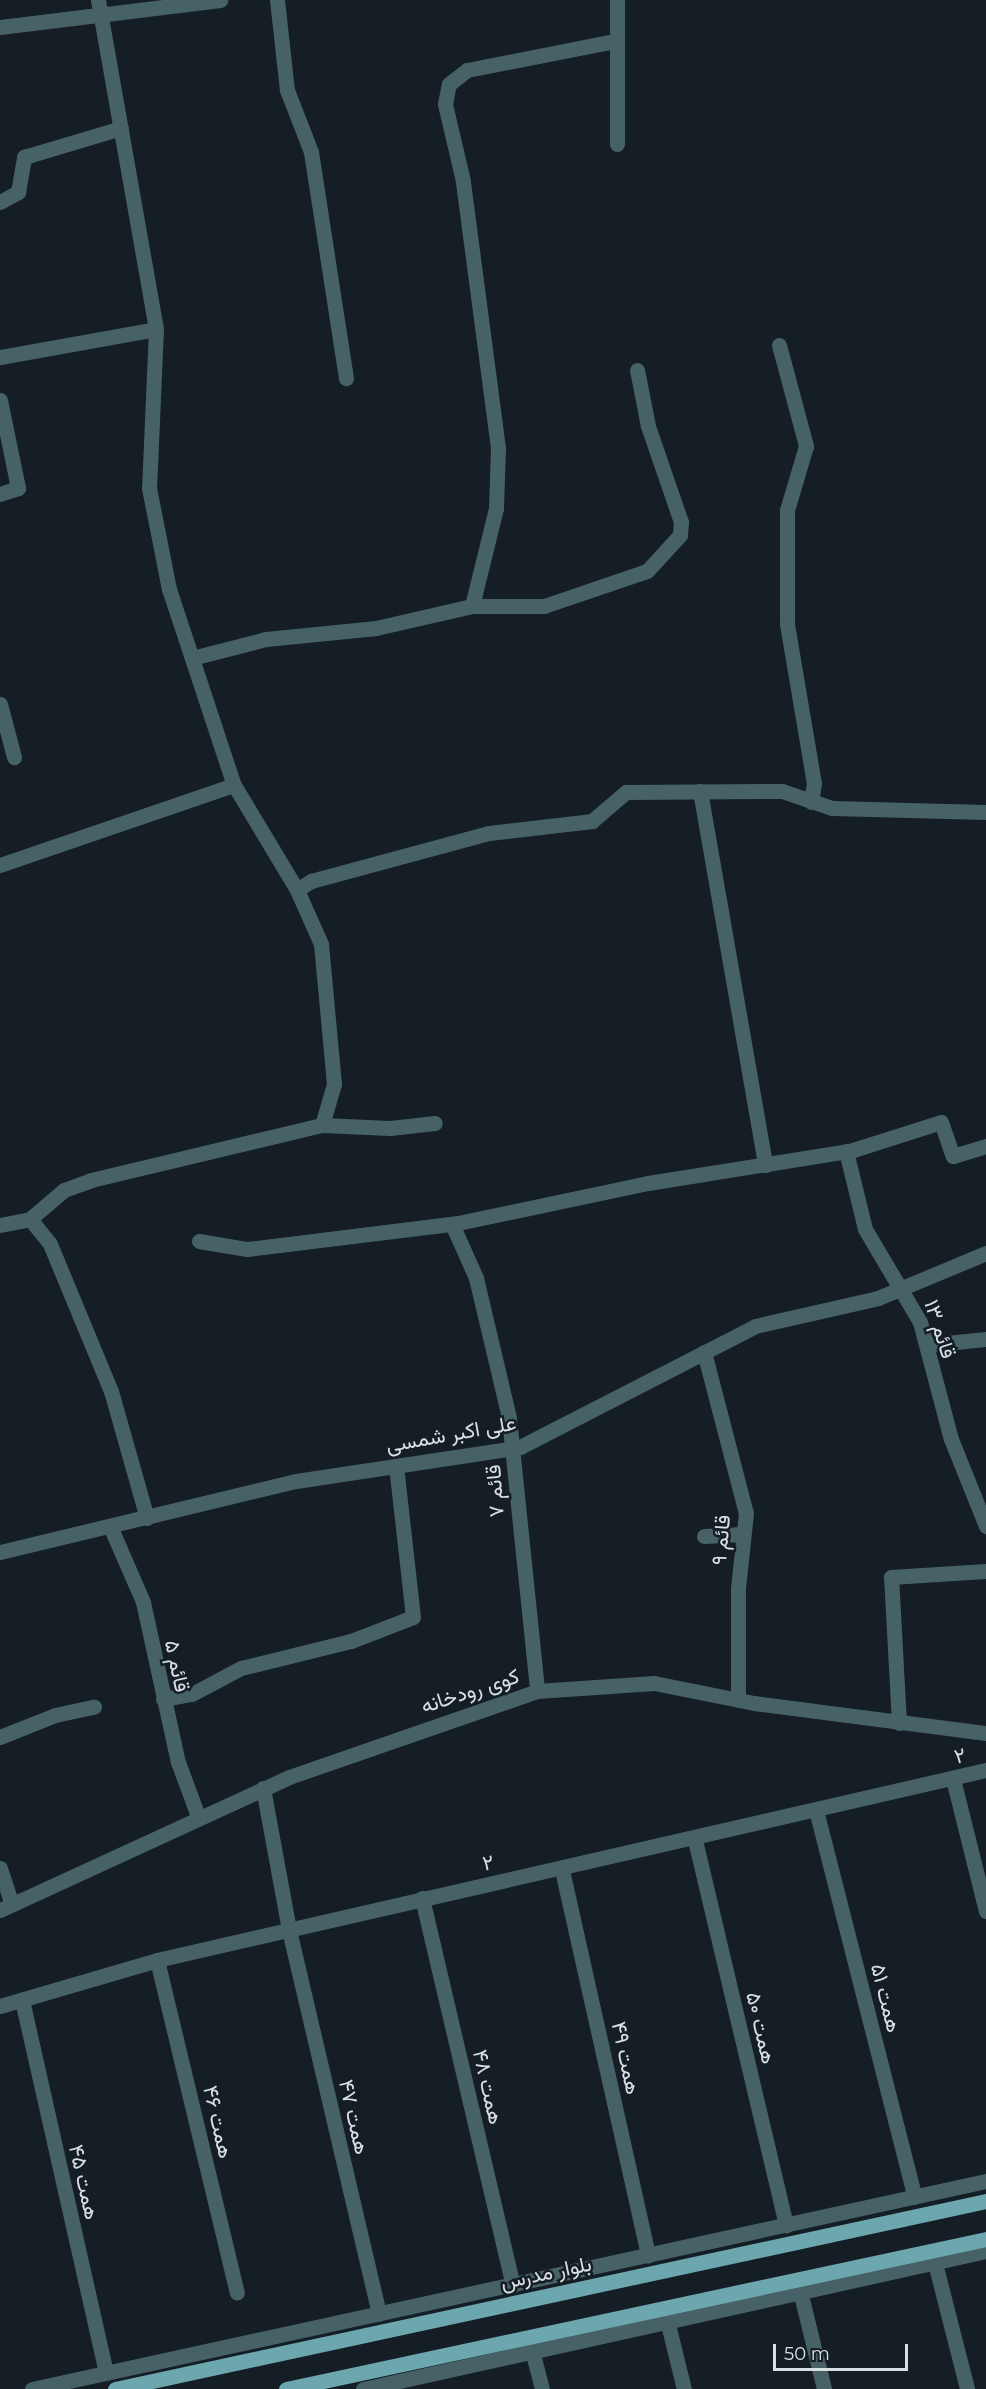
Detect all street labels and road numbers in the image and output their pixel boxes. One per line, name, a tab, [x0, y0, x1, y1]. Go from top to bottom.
street label: قائم ۱۳	[919, 1296, 961, 1362]
street label: علی اکبر شمسی	[384, 1410, 518, 1458]
street label: قائم ۷	[481, 1464, 509, 1518]
street label: قائم ۹	[706, 1514, 736, 1566]
street label: قائم ۵	[159, 1638, 195, 1694]
street label: کوی رودخانه	[418, 1663, 522, 1719]
street label: ۲	[951, 1742, 969, 1770]
street label: ۲	[480, 1850, 496, 1876]
street label: همت ۵۱	[865, 1961, 907, 2035]
street label: همت ۵۰	[741, 1990, 781, 2066]
street label: همت ۴۹	[606, 2019, 646, 2097]
street label: همت ۴۸	[467, 2047, 509, 2127]
street label: همت ۴۷	[333, 2077, 375, 2157]
street label: همت ۴۶	[197, 2083, 239, 2161]
street label: همت ۴۵	[63, 2142, 105, 2222]
street label: بلوار مدرس	[498, 2251, 594, 2295]

